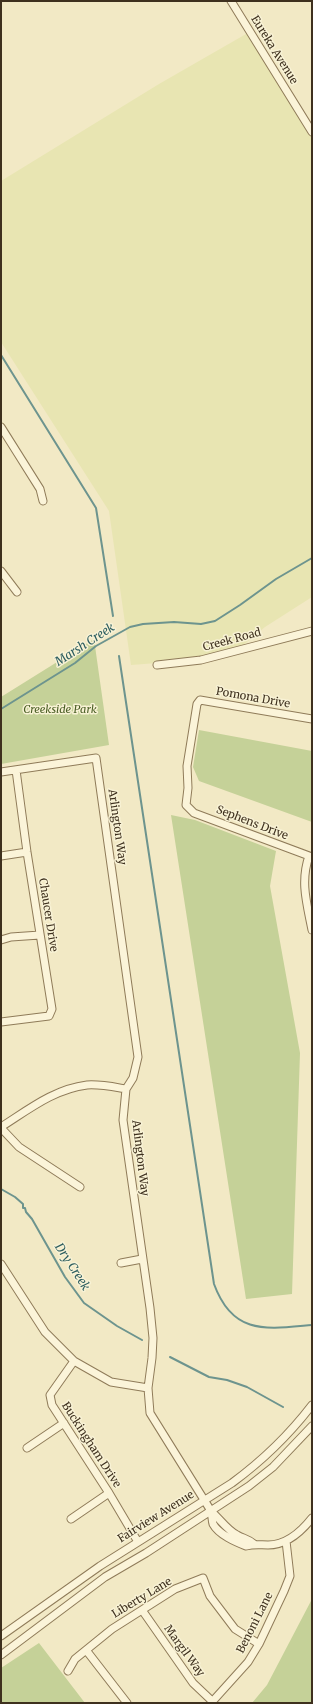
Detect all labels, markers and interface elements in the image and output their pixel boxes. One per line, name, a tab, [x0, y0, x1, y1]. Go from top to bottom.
street label: Eureka Avenue	[248, 13, 300, 87]
water label: Marsh Creek	[53, 620, 117, 670]
street label: Creek Road	[201, 626, 263, 654]
street label: Pomona Drive	[215, 685, 291, 711]
park label: Creekside Park	[23, 703, 97, 717]
street label: Arlington Way	[105, 788, 129, 866]
street label: Sephens Drive	[214, 803, 290, 843]
street label: Chaucer Drive	[36, 877, 60, 953]
street label: Arlington Way	[129, 1119, 151, 1197]
water label: Dry Creek	[51, 1241, 93, 1293]
street label: Buckingham Drive	[58, 1400, 124, 1490]
street label: Fairview Avenue	[116, 1488, 196, 1546]
street label: Liberty Lane	[110, 1575, 174, 1621]
street label: Benoni Lane	[234, 1590, 276, 1656]
street label: Margil Way	[161, 1623, 207, 1679]

